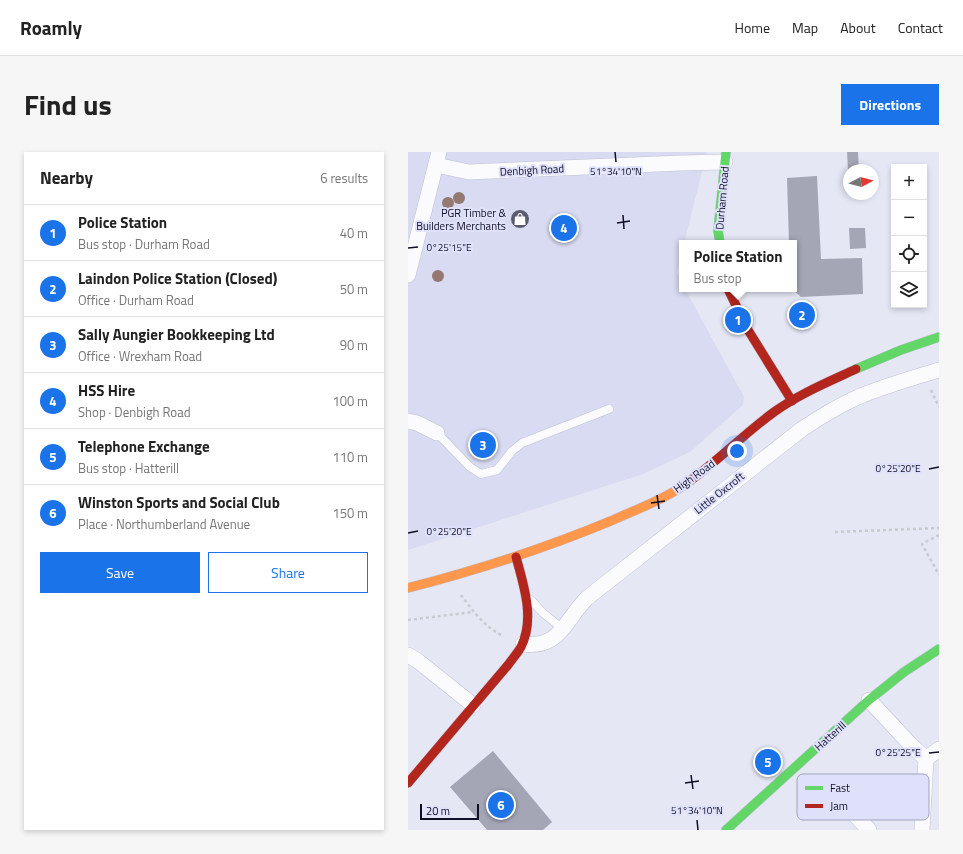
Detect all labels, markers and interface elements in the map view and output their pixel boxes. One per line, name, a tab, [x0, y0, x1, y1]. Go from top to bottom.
text: Roamly	[20, 13, 82, 42]
text: Home	[735, 17, 770, 38]
text: Map	[792, 17, 818, 38]
text: About	[840, 17, 876, 38]
text: Contact	[898, 17, 943, 38]
text: Find us	[24, 83, 112, 126]
button: Directions	[841, 84, 939, 125]
street label: Denbigh Road	[499, 160, 565, 180]
text: 51°34'10"N	[590, 164, 642, 179]
north arrow	[843, 164, 879, 200]
map controls	[891, 164, 927, 308]
button: +	[891, 164, 927, 200]
text: Nearby	[40, 165, 93, 191]
street label: Durham Road	[711, 165, 733, 230]
text: 6 results	[320, 168, 368, 188]
button: −	[891, 200, 927, 236]
place label: PGR Timber & Builders Merchants	[416, 205, 506, 234]
shop icon: PGR Timber & Builders Merchants	[509, 208, 531, 230]
text: Police Station	[78, 211, 167, 234]
pin: 4	[551, 213, 577, 243]
text: 1	[49, 223, 57, 243]
text: 40 m	[340, 223, 368, 243]
text: Bus stop · Durham Road	[78, 234, 210, 254]
button: locate	[891, 236, 927, 272]
text: 0°25'15"E	[427, 240, 472, 255]
popup	[679, 240, 797, 292]
text: Police Station	[693, 245, 783, 268]
text: Laindon Police Station (Closed)	[78, 267, 277, 290]
text: Bus stop	[693, 268, 742, 288]
button: layers	[891, 272, 927, 308]
text: 2	[49, 279, 57, 299]
text: 50 m	[340, 279, 368, 299]
text: Office · Durham Road	[78, 290, 194, 310]
pin: 2	[789, 300, 815, 330]
pin: 1	[725, 305, 751, 335]
text: Sally Aungier Bookkeeping Ltd	[78, 323, 275, 346]
text: 3	[49, 335, 57, 355]
text: 90 m	[340, 335, 368, 355]
text: Office · Wrexham Road	[78, 346, 202, 366]
text: HSS Hire	[78, 379, 135, 402]
text: 4	[49, 391, 57, 411]
text: 100 m	[332, 391, 368, 411]
text: Shop · Denbigh Road	[78, 402, 191, 422]
pin: 3	[470, 430, 496, 460]
text: Telephone Exchange	[78, 435, 210, 458]
your location	[727, 441, 747, 461]
text: 5	[49, 447, 57, 467]
text: 110 m	[332, 447, 368, 467]
street label: High Road	[670, 455, 718, 496]
text: Bus stop · Hatterill	[78, 458, 179, 478]
text: 0°25'20"E	[876, 461, 921, 476]
street label: Little Oxcroft	[691, 468, 748, 518]
text: Winston Sports and Social Club	[78, 491, 280, 514]
text: 6	[49, 503, 57, 523]
text: 150 m	[332, 503, 368, 523]
text: Place · Northumberland Avenue	[78, 514, 250, 534]
text: 0°25'20"E	[427, 524, 472, 539]
button: Save	[40, 552, 200, 593]
button: Share	[208, 552, 368, 593]
street label: Hatterill	[811, 718, 849, 754]
text: 0°25'25"E	[876, 745, 921, 760]
pin: 5	[755, 747, 781, 777]
legend	[797, 774, 929, 820]
text: Fast	[830, 780, 850, 796]
pin: 6	[488, 790, 514, 820]
text: Jam	[830, 798, 848, 814]
scale bar	[420, 802, 479, 821]
text: 20 m	[426, 803, 450, 819]
text: 51°34'10"N	[671, 803, 723, 818]

